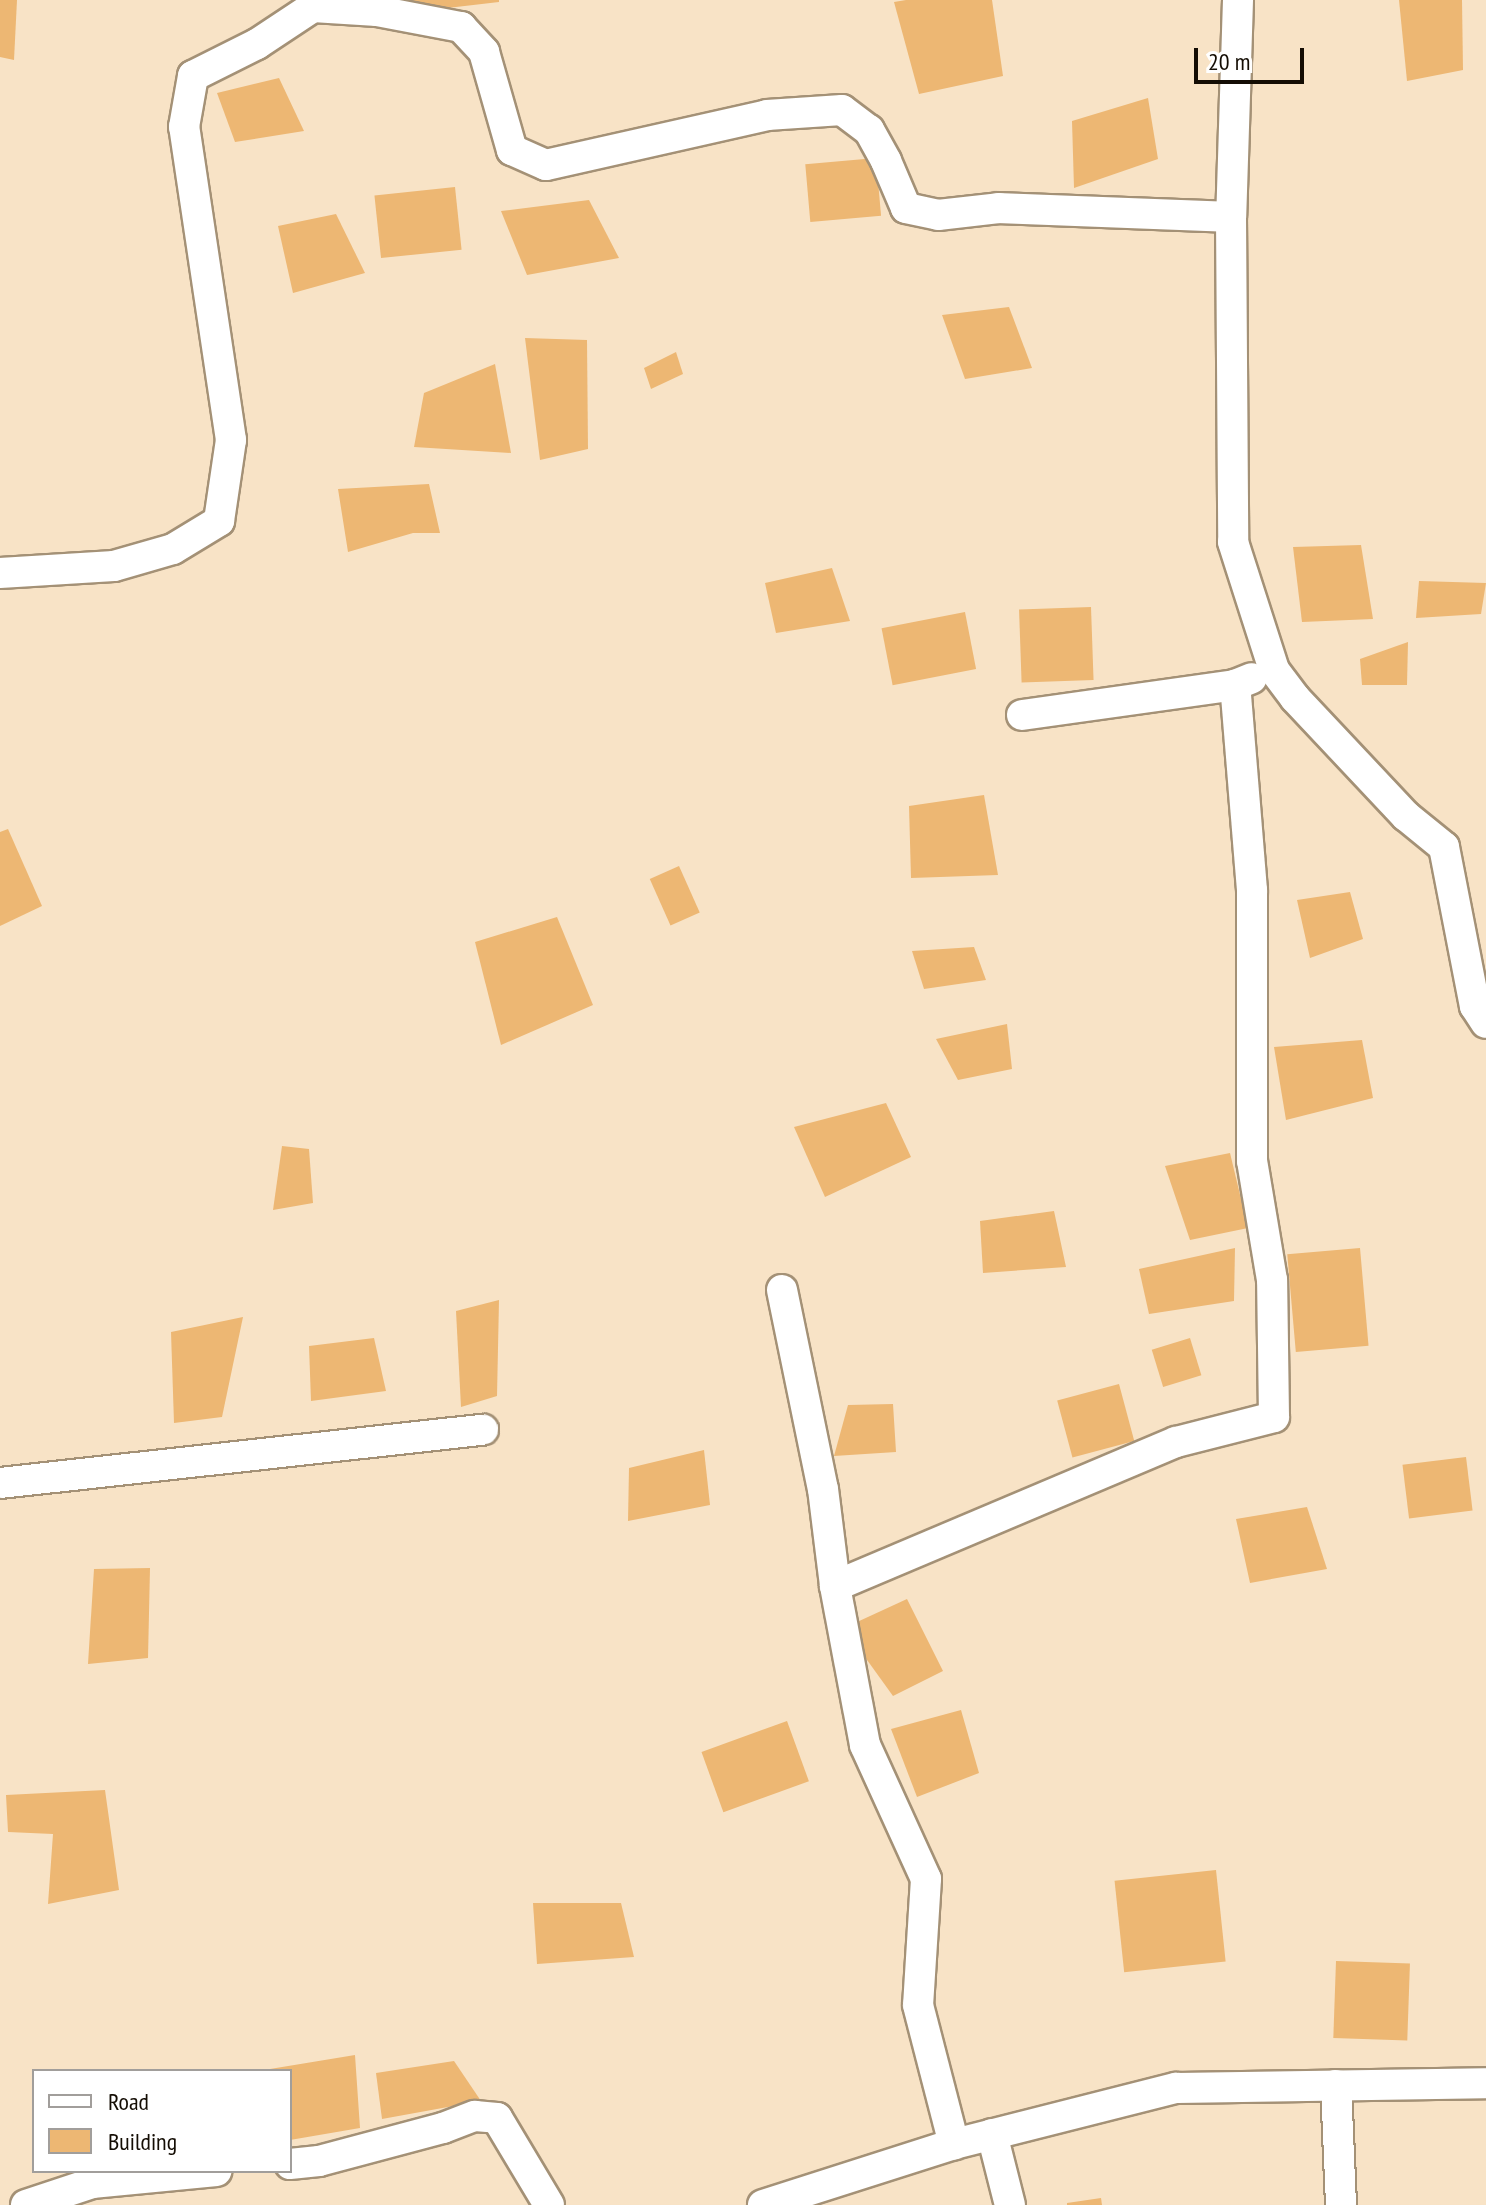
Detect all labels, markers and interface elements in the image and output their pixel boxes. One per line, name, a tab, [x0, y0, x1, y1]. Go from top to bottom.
scale bar	[1198, 32, 1308, 82]
text: 20 m	[1208, 46, 1250, 77]
legend	[32, 2069, 292, 2173]
text: Road	[108, 2086, 149, 2117]
text: Building	[108, 2126, 177, 2157]

